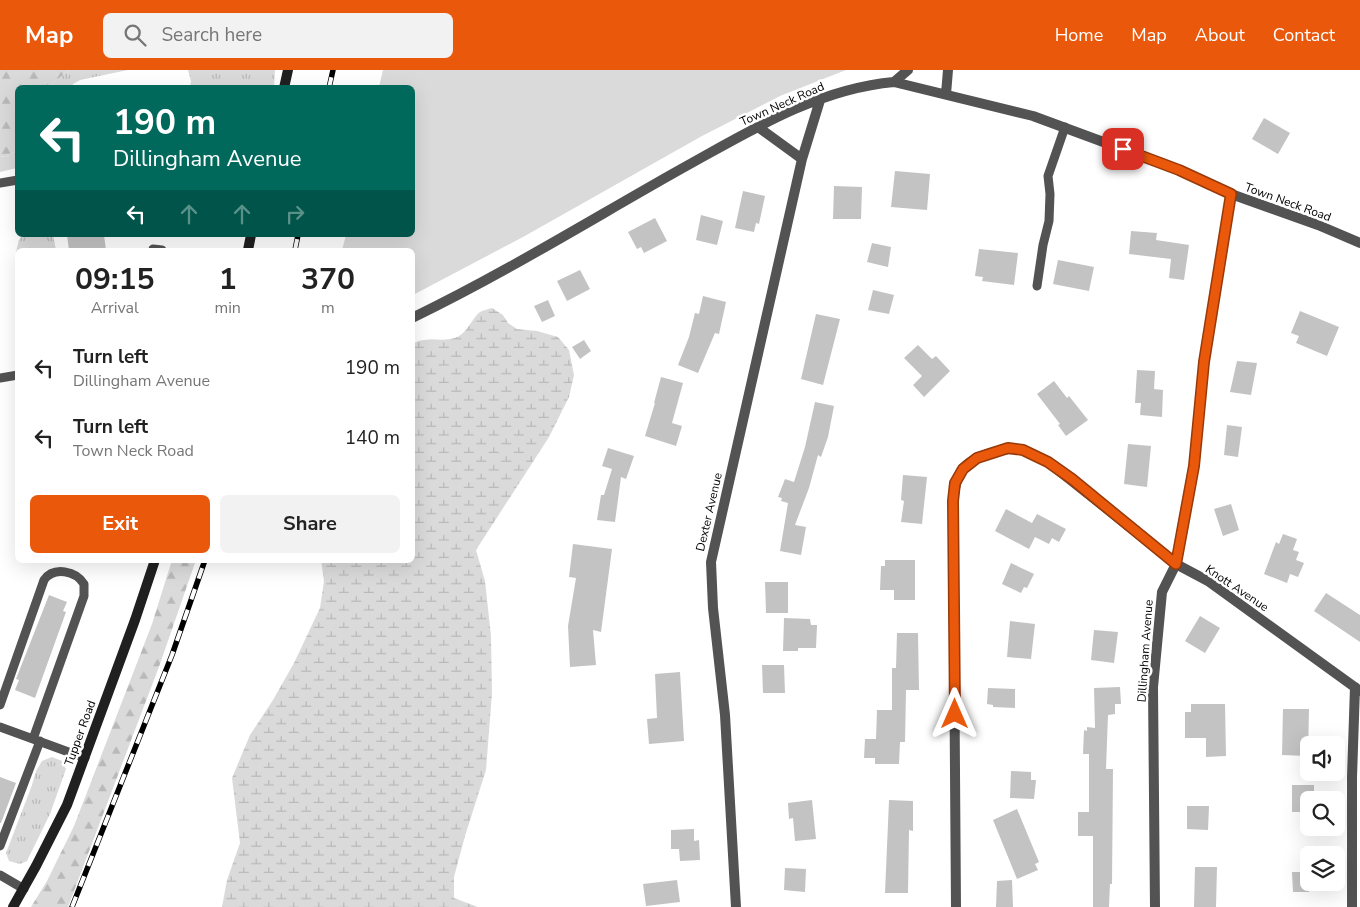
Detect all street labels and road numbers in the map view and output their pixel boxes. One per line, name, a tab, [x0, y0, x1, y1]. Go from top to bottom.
street label: Town Neck Road	[737, 78, 827, 130]
street label: Town Neck Road	[1243, 179, 1333, 225]
street label: Dexter Avenue	[692, 471, 726, 553]
street label: Knott Avenue	[1202, 561, 1272, 615]
street label: Dillingham Avenue	[1133, 599, 1157, 703]
street label: Tupper Road	[61, 698, 99, 768]

